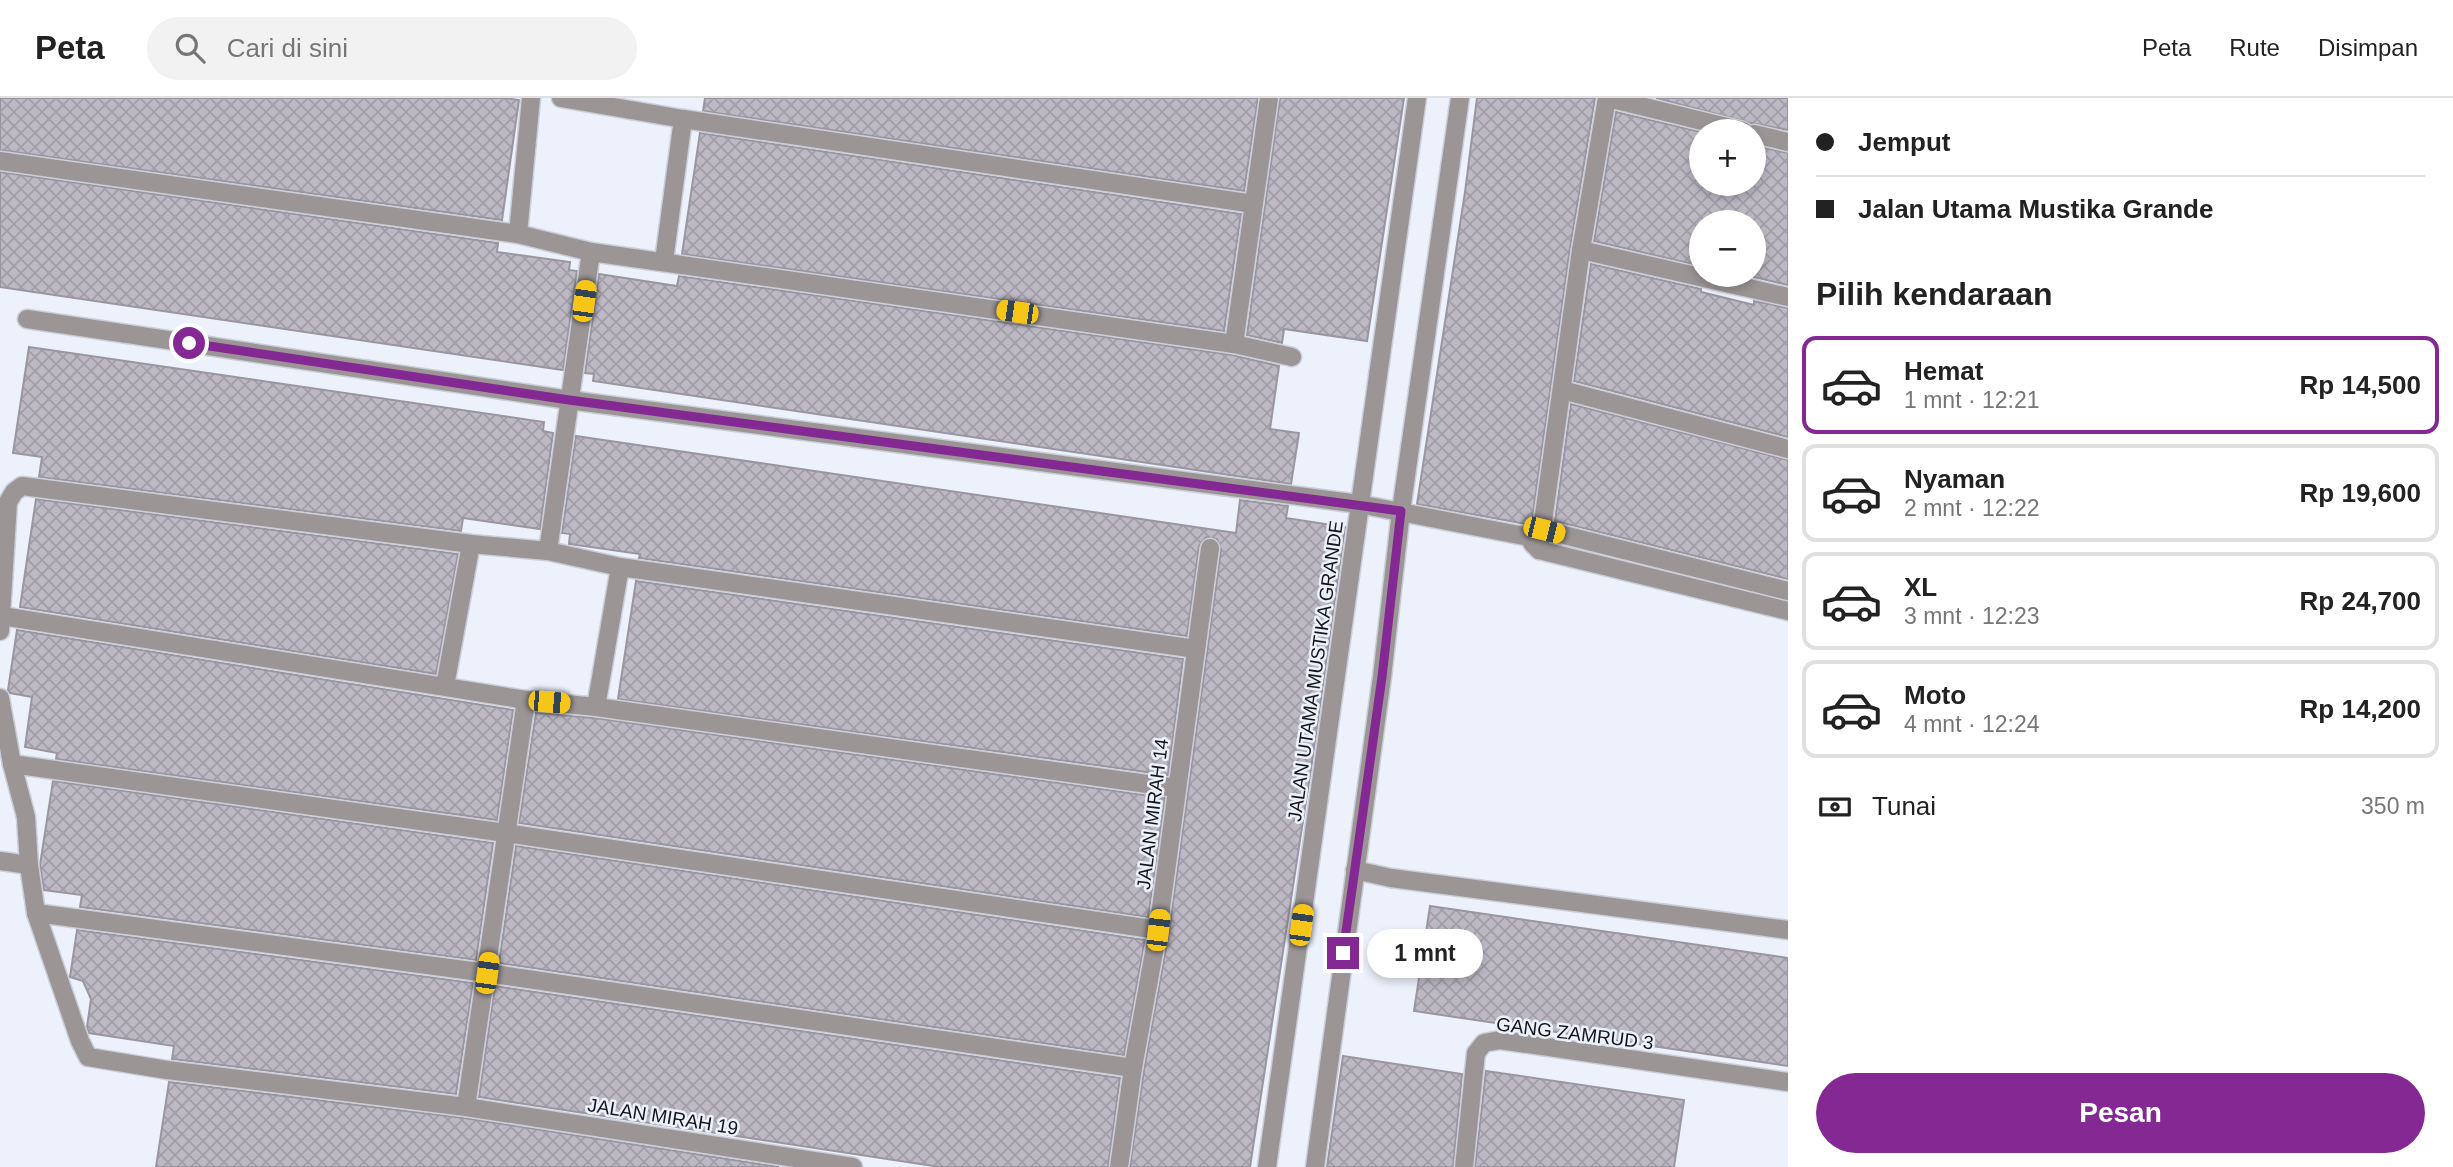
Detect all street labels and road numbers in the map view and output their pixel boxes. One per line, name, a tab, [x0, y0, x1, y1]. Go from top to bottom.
street label: JALAN UTAMA MUSTIKA GRANDE	[1284, 519, 1347, 823]
street label: JALAN MIRAH 14	[1133, 737, 1172, 891]
street label: GANG ZAMRUD 3	[1495, 1013, 1655, 1054]
street label: JALAN MIRAH 19	[586, 1094, 740, 1139]

